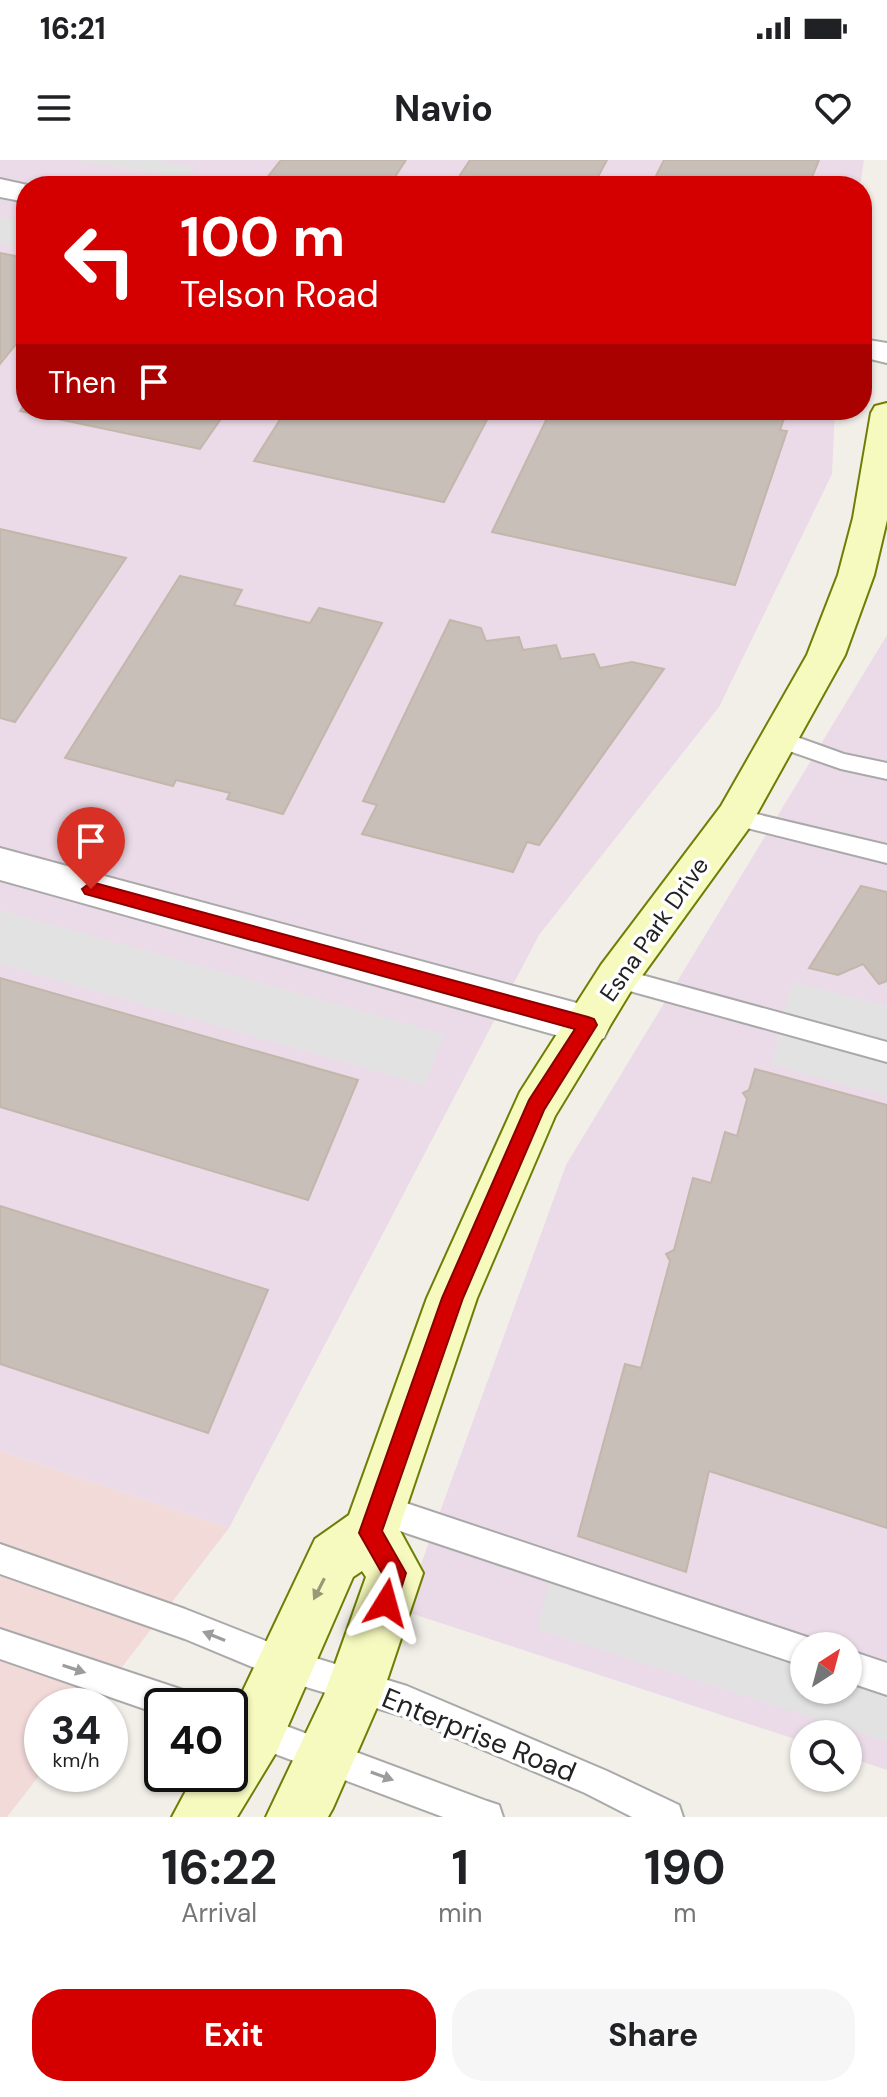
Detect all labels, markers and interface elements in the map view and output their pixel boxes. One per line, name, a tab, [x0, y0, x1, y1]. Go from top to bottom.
text: 16:21	[40, 9, 106, 48]
text: Navio	[394, 85, 493, 132]
icon: menu	[32, 86, 76, 130]
icon: heart	[811, 86, 855, 130]
text: 100 m	[180, 200, 345, 273]
icon: left	[48, 208, 152, 312]
text: Telson Road	[180, 271, 379, 318]
icon: arrive	[132, 360, 176, 404]
text: Then	[48, 363, 116, 402]
pin	[57, 807, 125, 889]
icon: arrive	[69, 819, 113, 863]
street label: Esna Park Drive	[593, 851, 715, 1007]
position arrow	[344, 1561, 428, 1645]
one-way arrow	[312, 1577, 326, 1600]
one-way arrow	[202, 1629, 226, 1642]
north arrow	[790, 1632, 862, 1704]
map controls	[790, 1632, 862, 1792]
one-way arrow	[62, 1663, 86, 1676]
street label: Enterprise Road	[377, 1679, 581, 1791]
speed limit sign: 40	[144, 1688, 248, 1792]
text: 34	[51, 1704, 101, 1756]
button: search	[790, 1720, 862, 1792]
text: km/h	[52, 1747, 100, 1773]
one-way arrow	[370, 1770, 394, 1783]
text: 16:22	[161, 1836, 277, 1899]
text: 1	[452, 1836, 469, 1899]
text: 190	[644, 1836, 726, 1899]
text: Arrival	[181, 1896, 257, 1930]
text: min	[438, 1896, 483, 1930]
text: m	[673, 1896, 696, 1930]
button: Exit	[32, 1989, 436, 2081]
button: Share	[452, 1989, 855, 2081]

